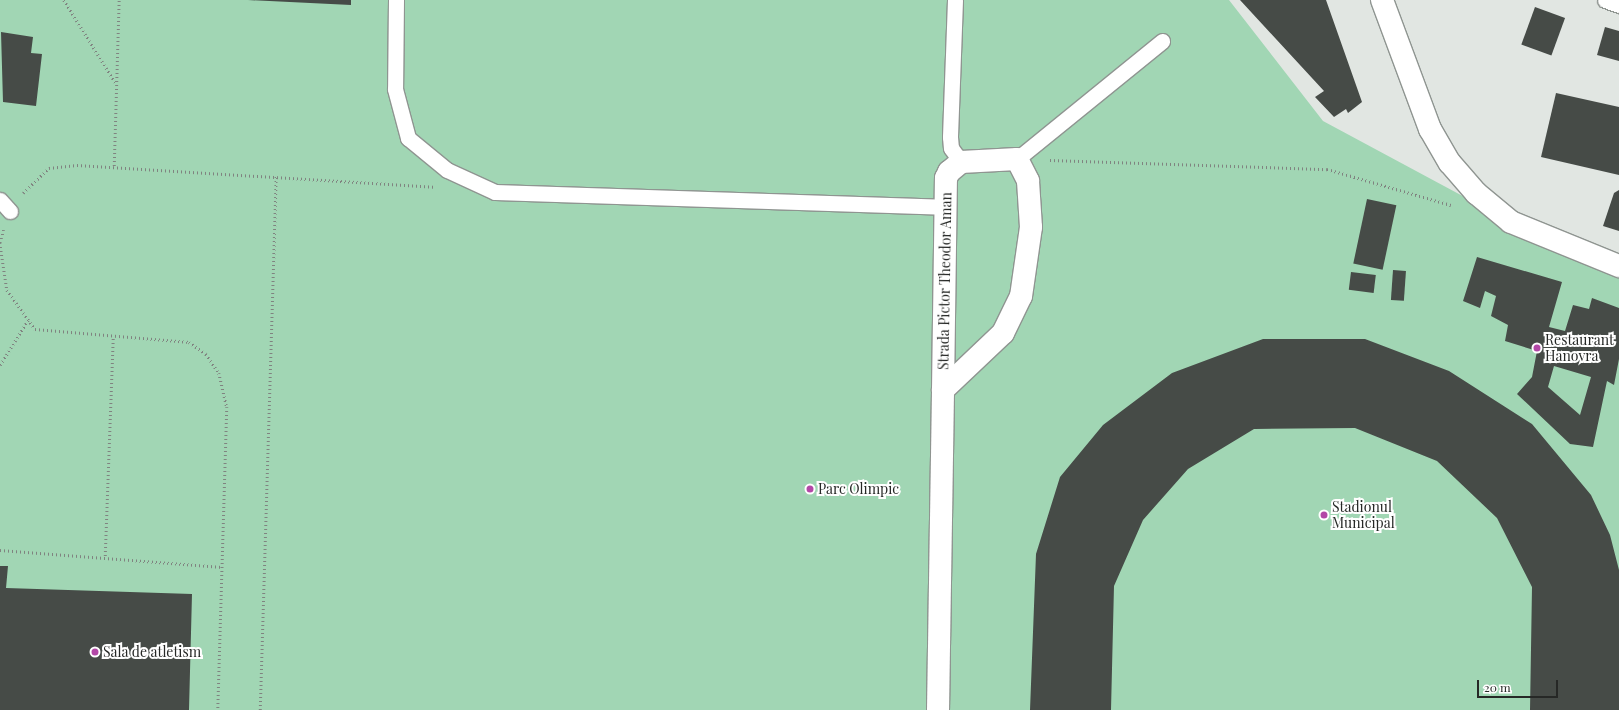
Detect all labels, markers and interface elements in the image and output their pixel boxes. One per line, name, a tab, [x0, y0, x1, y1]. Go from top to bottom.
street label: Strada Pictor Theodor Aman	[935, 191, 955, 371]
place label: Restaurant Hanovra	[1545, 332, 1614, 364]
marker: Restaurant Hanovra	[1532, 343, 1542, 353]
place label: Parc Olimpic	[818, 481, 899, 497]
marker: Parc Olimpic	[805, 484, 815, 494]
place label: Stadionul Municipal	[1332, 499, 1395, 532]
marker: Stadionul Municipal	[1319, 510, 1329, 520]
place label: Sala de atletism	[103, 644, 201, 660]
marker: Sala de atletism	[90, 647, 100, 657]
scale bar	[1479, 672, 1560, 698]
text: 20 m	[1484, 679, 1511, 695]

